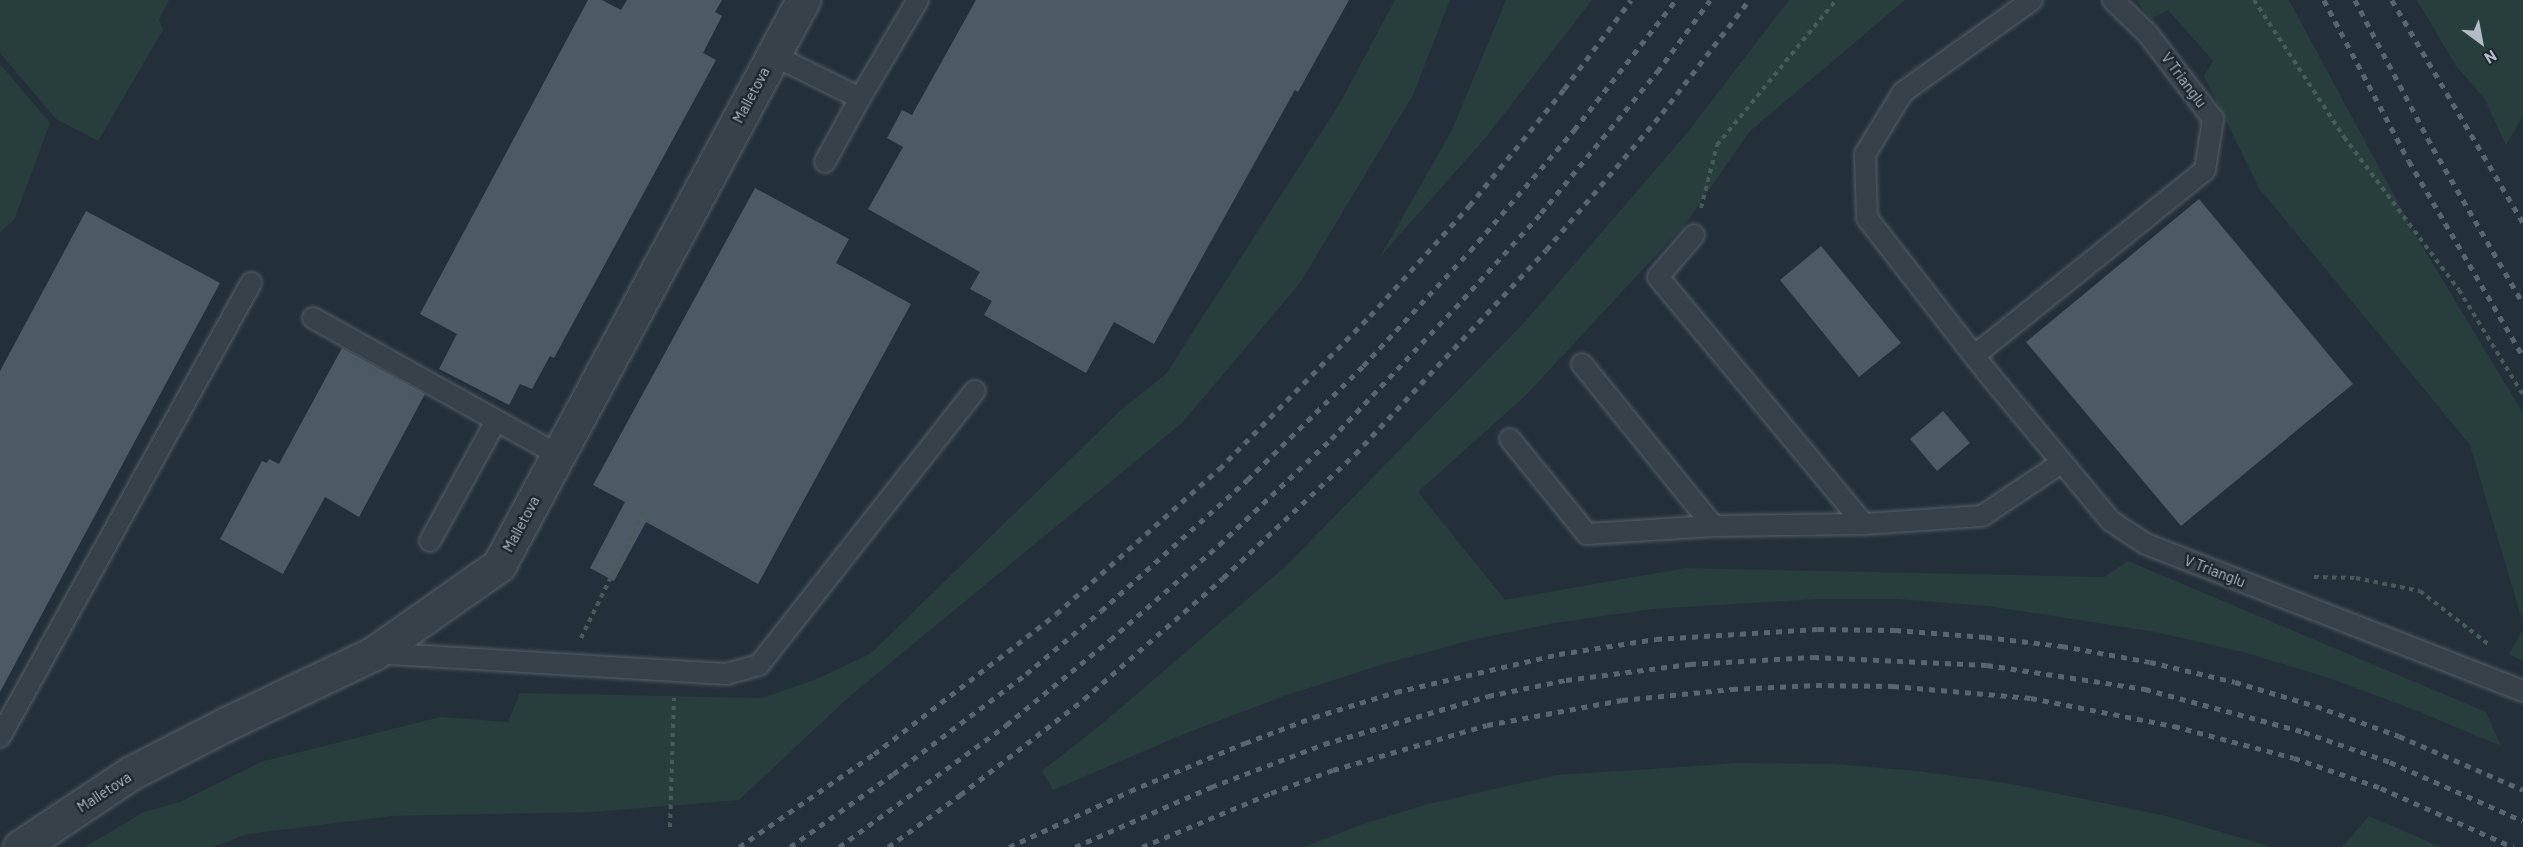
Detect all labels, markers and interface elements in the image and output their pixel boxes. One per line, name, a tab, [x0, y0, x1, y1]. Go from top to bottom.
north arrow	[2451, 12, 2511, 72]
text: N	[2481, 47, 2500, 69]
street label: V Trianglu	[2158, 49, 2210, 111]
street label: Malletova	[729, 64, 773, 126]
street label: Malletova	[499, 493, 543, 555]
street label: V Trianglu	[2182, 551, 2248, 591]
street label: Malletova	[74, 768, 134, 816]

